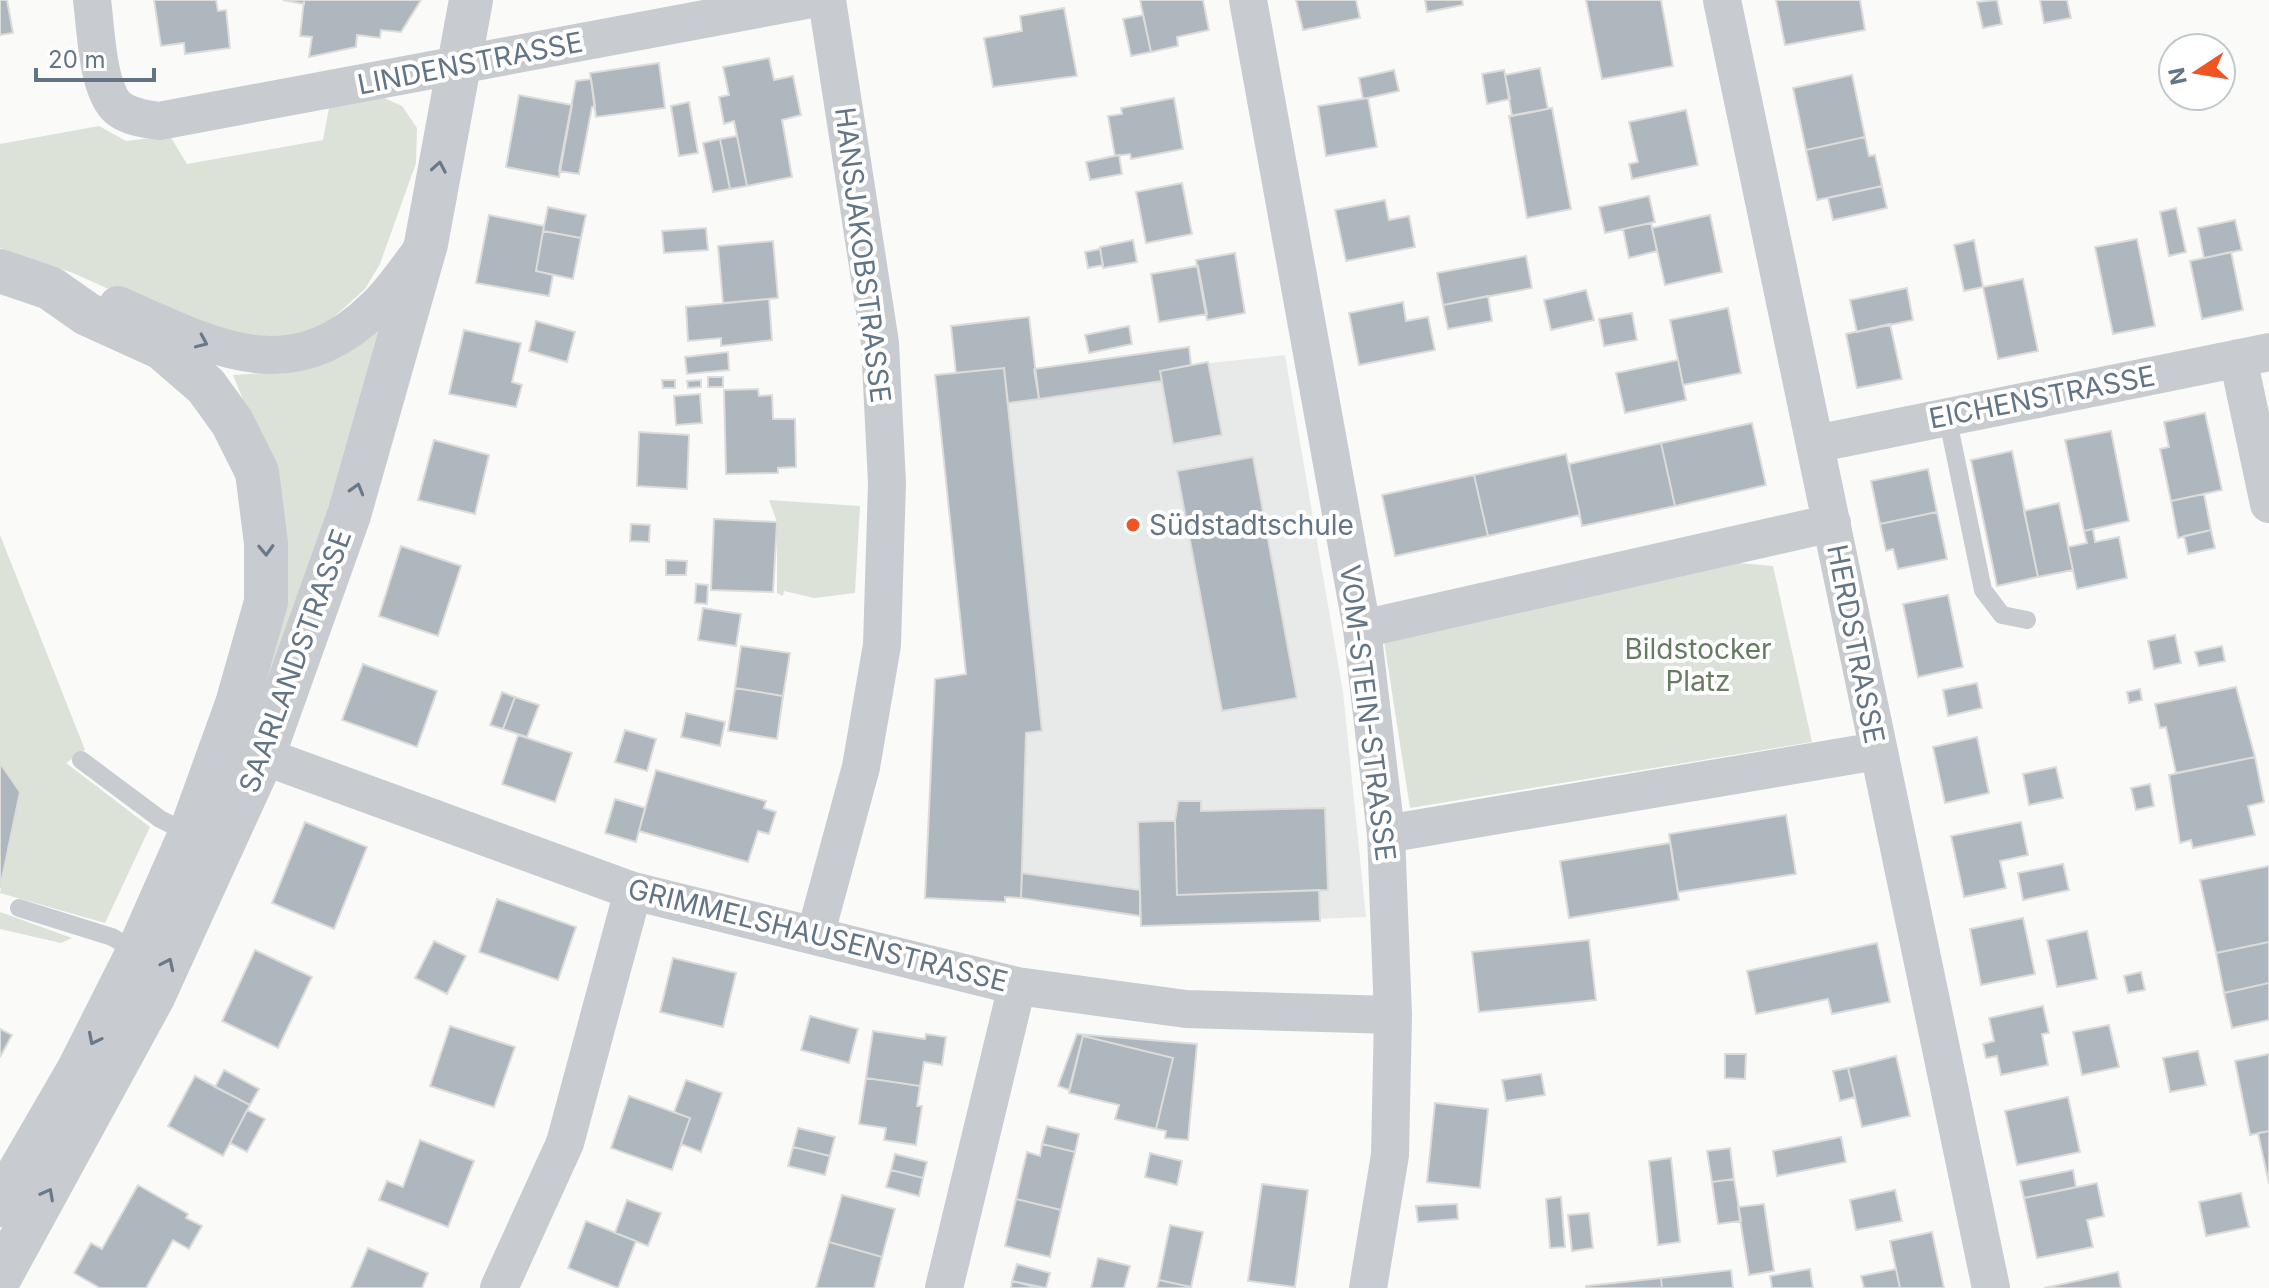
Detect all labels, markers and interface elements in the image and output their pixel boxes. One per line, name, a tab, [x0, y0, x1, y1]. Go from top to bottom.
street label: LINDENSTRASSE	[354, 24, 586, 102]
scale bar	[36, 32, 154, 82]
north arrow	[2157, 32, 2237, 112]
text: 20 m	[48, 45, 106, 74]
text: N	[2163, 65, 2192, 87]
street label: HANSJAKOBSTRASSE	[828, 105, 898, 405]
one-way arrow	[430, 161, 447, 174]
one-way arrow	[194, 332, 208, 348]
street label: EICHENSTRASSE	[1926, 358, 2158, 436]
one-way arrow	[348, 482, 364, 496]
place label: Südstadtschule	[1149, 508, 1354, 542]
marker: Südstadtschule	[1124, 516, 1142, 534]
street label: SAARLANDSTRASSE	[232, 525, 358, 797]
street label: HERDSTRASSE	[1820, 542, 1892, 746]
one-way arrow	[257, 544, 274, 557]
street label: VOM-STEIN-STRASSE	[1333, 563, 1403, 863]
park label: Bildstocker Platz	[1624, 632, 1772, 698]
street label: GRIMMELSHAUSENSTRASSE	[625, 871, 1011, 999]
one-way arrow	[158, 958, 174, 972]
one-way arrow	[89, 1031, 104, 1046]
one-way arrow	[38, 1188, 53, 1203]

